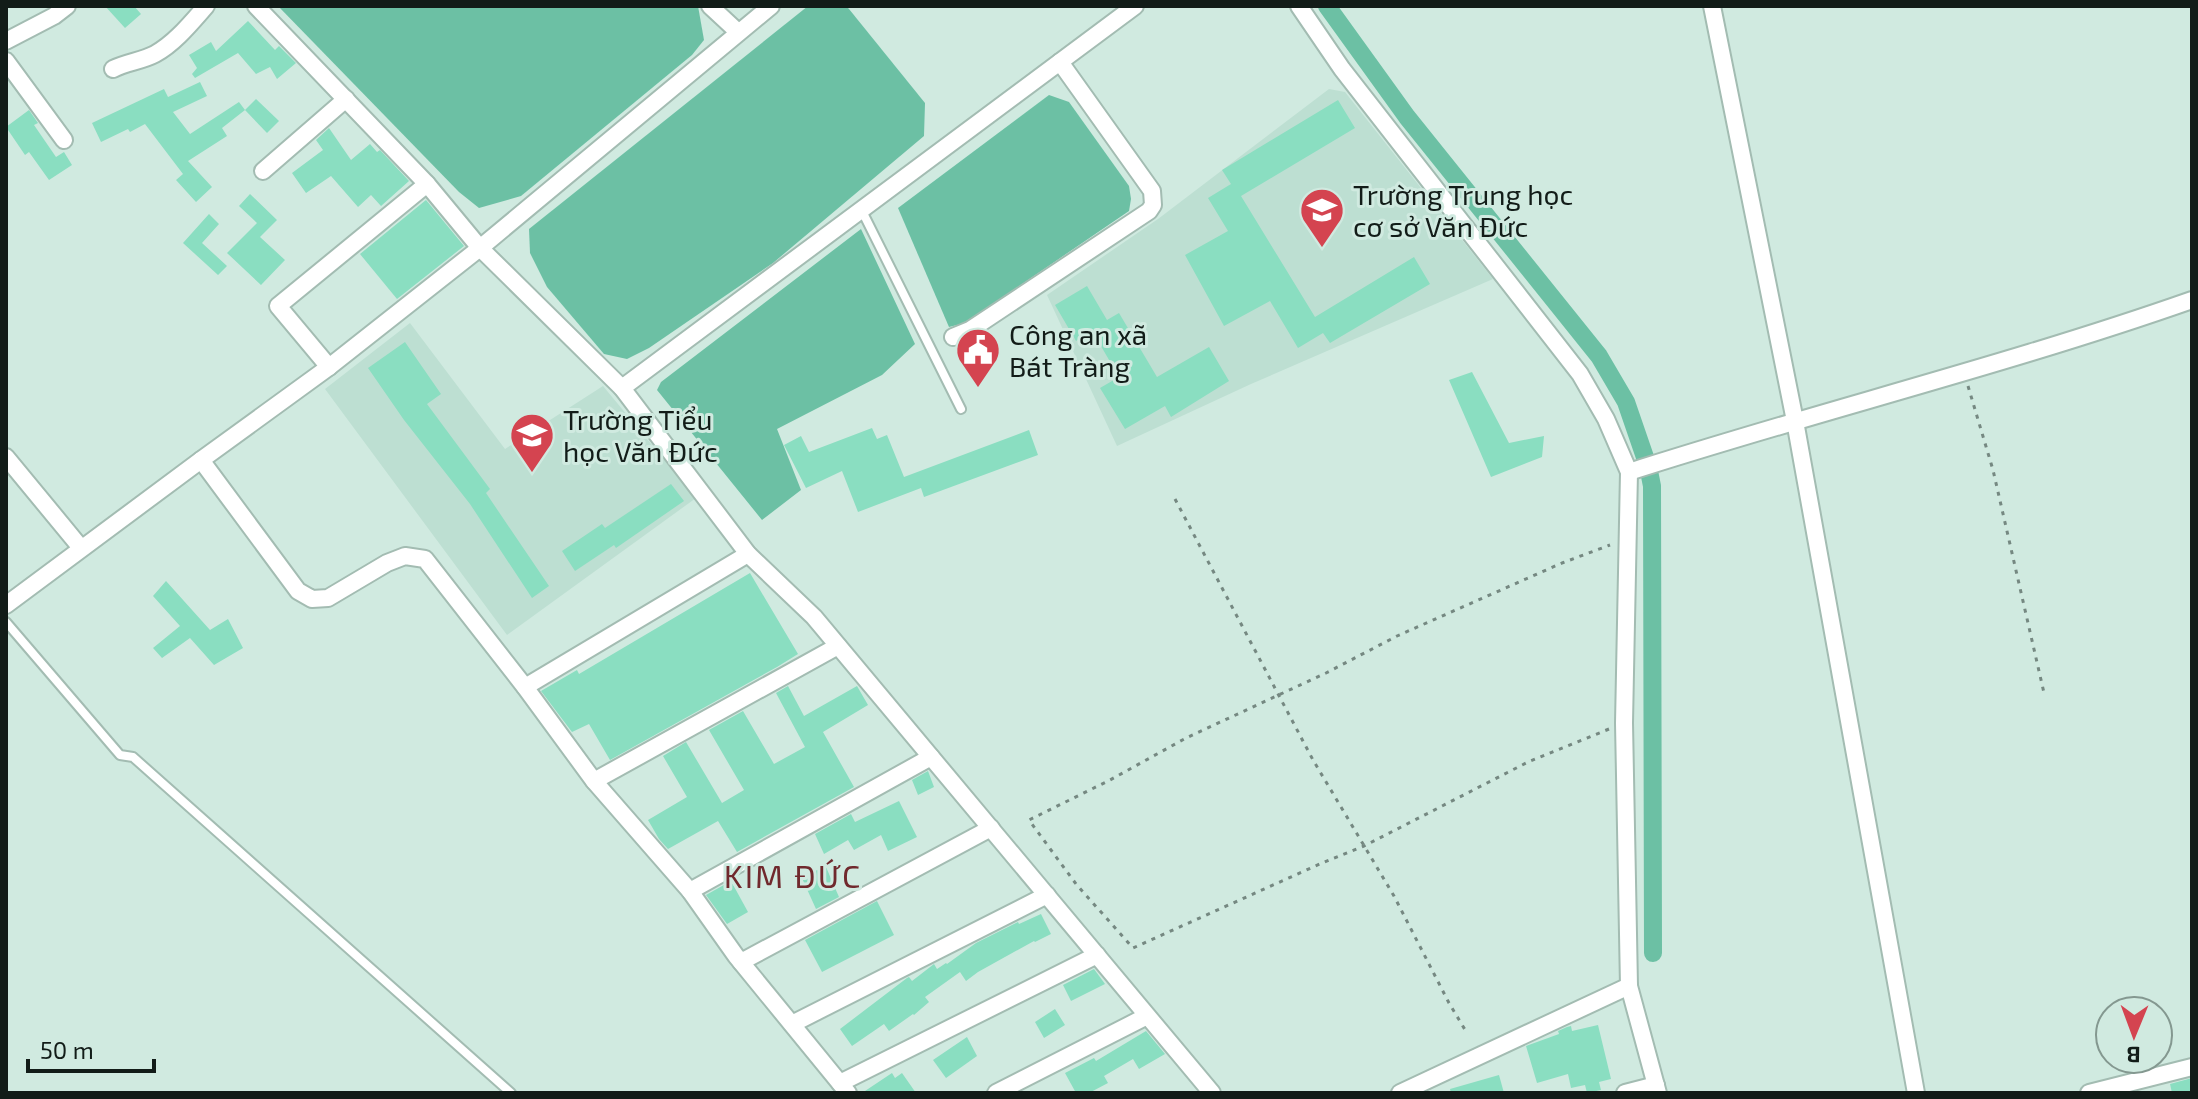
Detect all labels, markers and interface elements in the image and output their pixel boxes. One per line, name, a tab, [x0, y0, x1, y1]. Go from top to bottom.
place label: Trường Trung học cơ sở Văn Đức	[1353, 177, 1573, 243]
school or university icon: Trường Trung học cơ sở Văn Đức	[1298, 186, 1346, 249]
place label: Công an xã Bát Tràng	[1009, 317, 1147, 383]
public building icon: Công an xã Bát Tràng	[954, 326, 1002, 389]
place label: Trường Tiểu học Văn Đức	[563, 402, 718, 468]
school or university icon: Trường Tiểu học Văn Đức	[508, 411, 556, 474]
district label: KIM ĐỨC	[724, 856, 862, 894]
north arrow	[2094, 995, 2174, 1075]
scale bar	[28, 1023, 154, 1073]
text: 50 m	[40, 1035, 94, 1064]
text: B	[2126, 1043, 2141, 1069]

